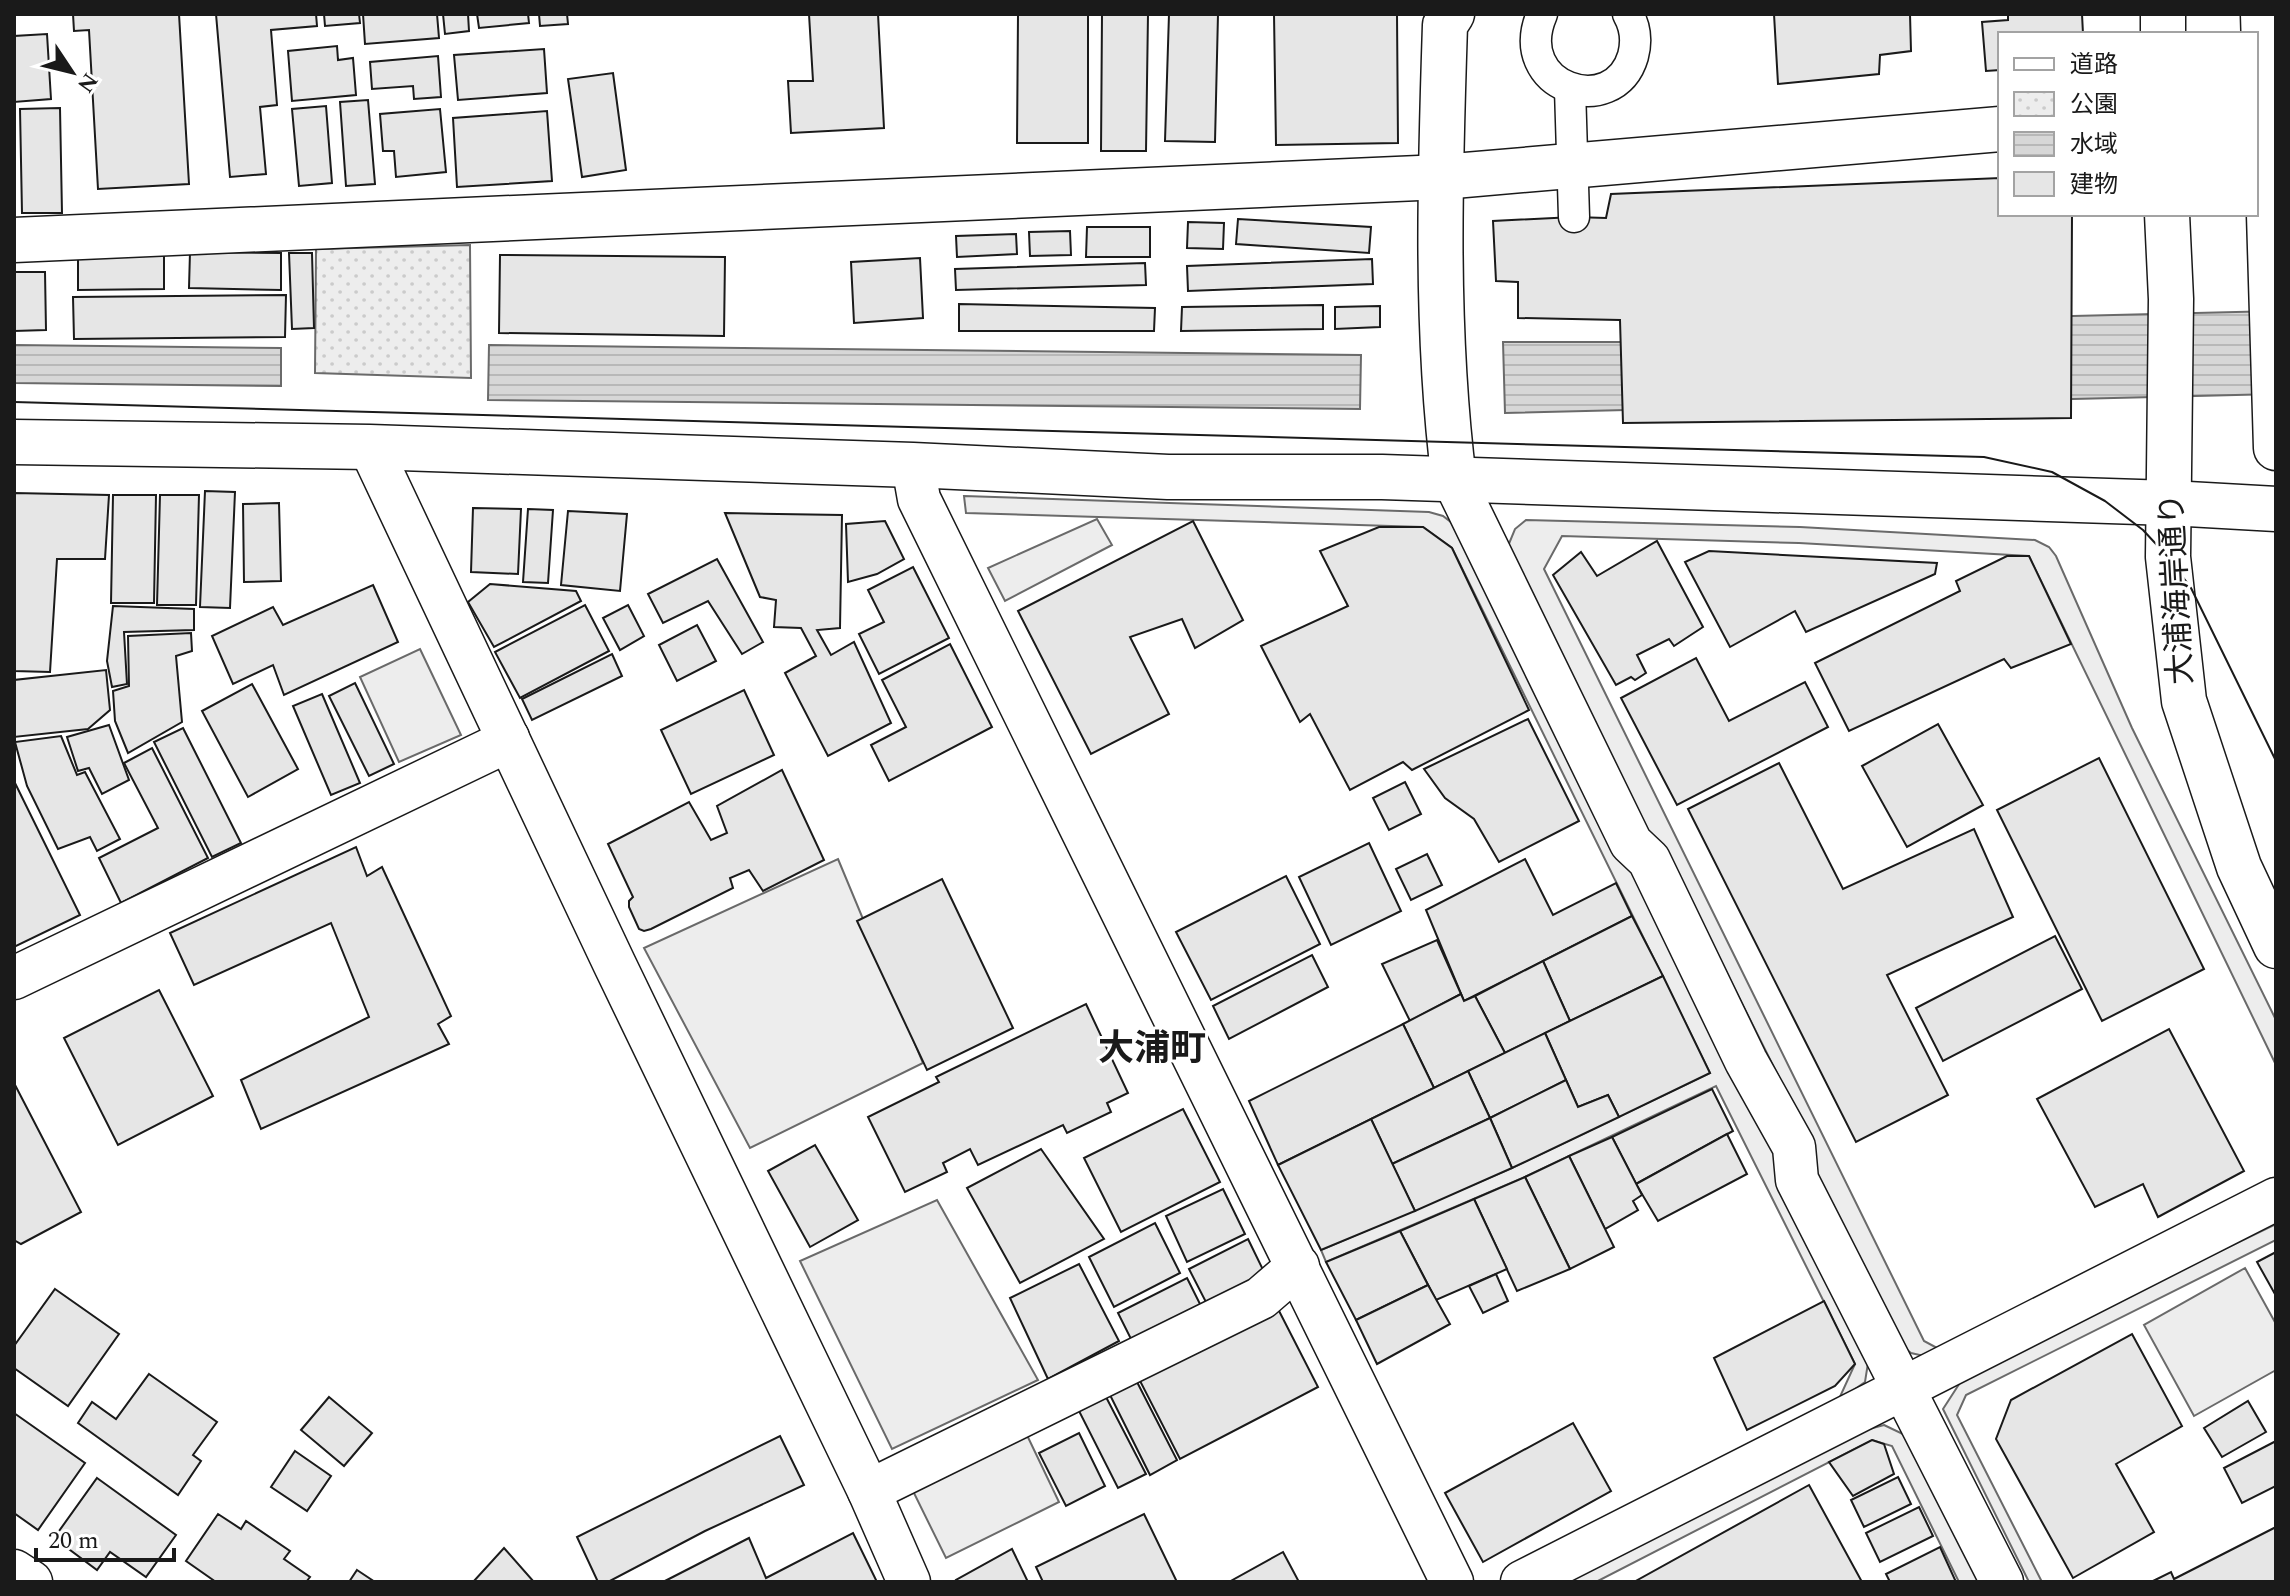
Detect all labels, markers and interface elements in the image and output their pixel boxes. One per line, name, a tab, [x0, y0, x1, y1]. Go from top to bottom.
north arrow	[32, 32, 112, 112]
legend	[1998, 32, 2258, 216]
text: 道路	[2070, 47, 2118, 83]
text: N	[68, 66, 106, 99]
text: 公園	[2070, 87, 2118, 123]
text: 水域	[2070, 127, 2118, 163]
text: 建物	[2070, 167, 2118, 203]
street label: 大浦海岸通り	[2148, 492, 2206, 686]
district label: 大浦町	[1098, 1022, 1206, 1077]
scale bar	[36, 1512, 174, 1562]
text: 20 m	[48, 1523, 99, 1559]

